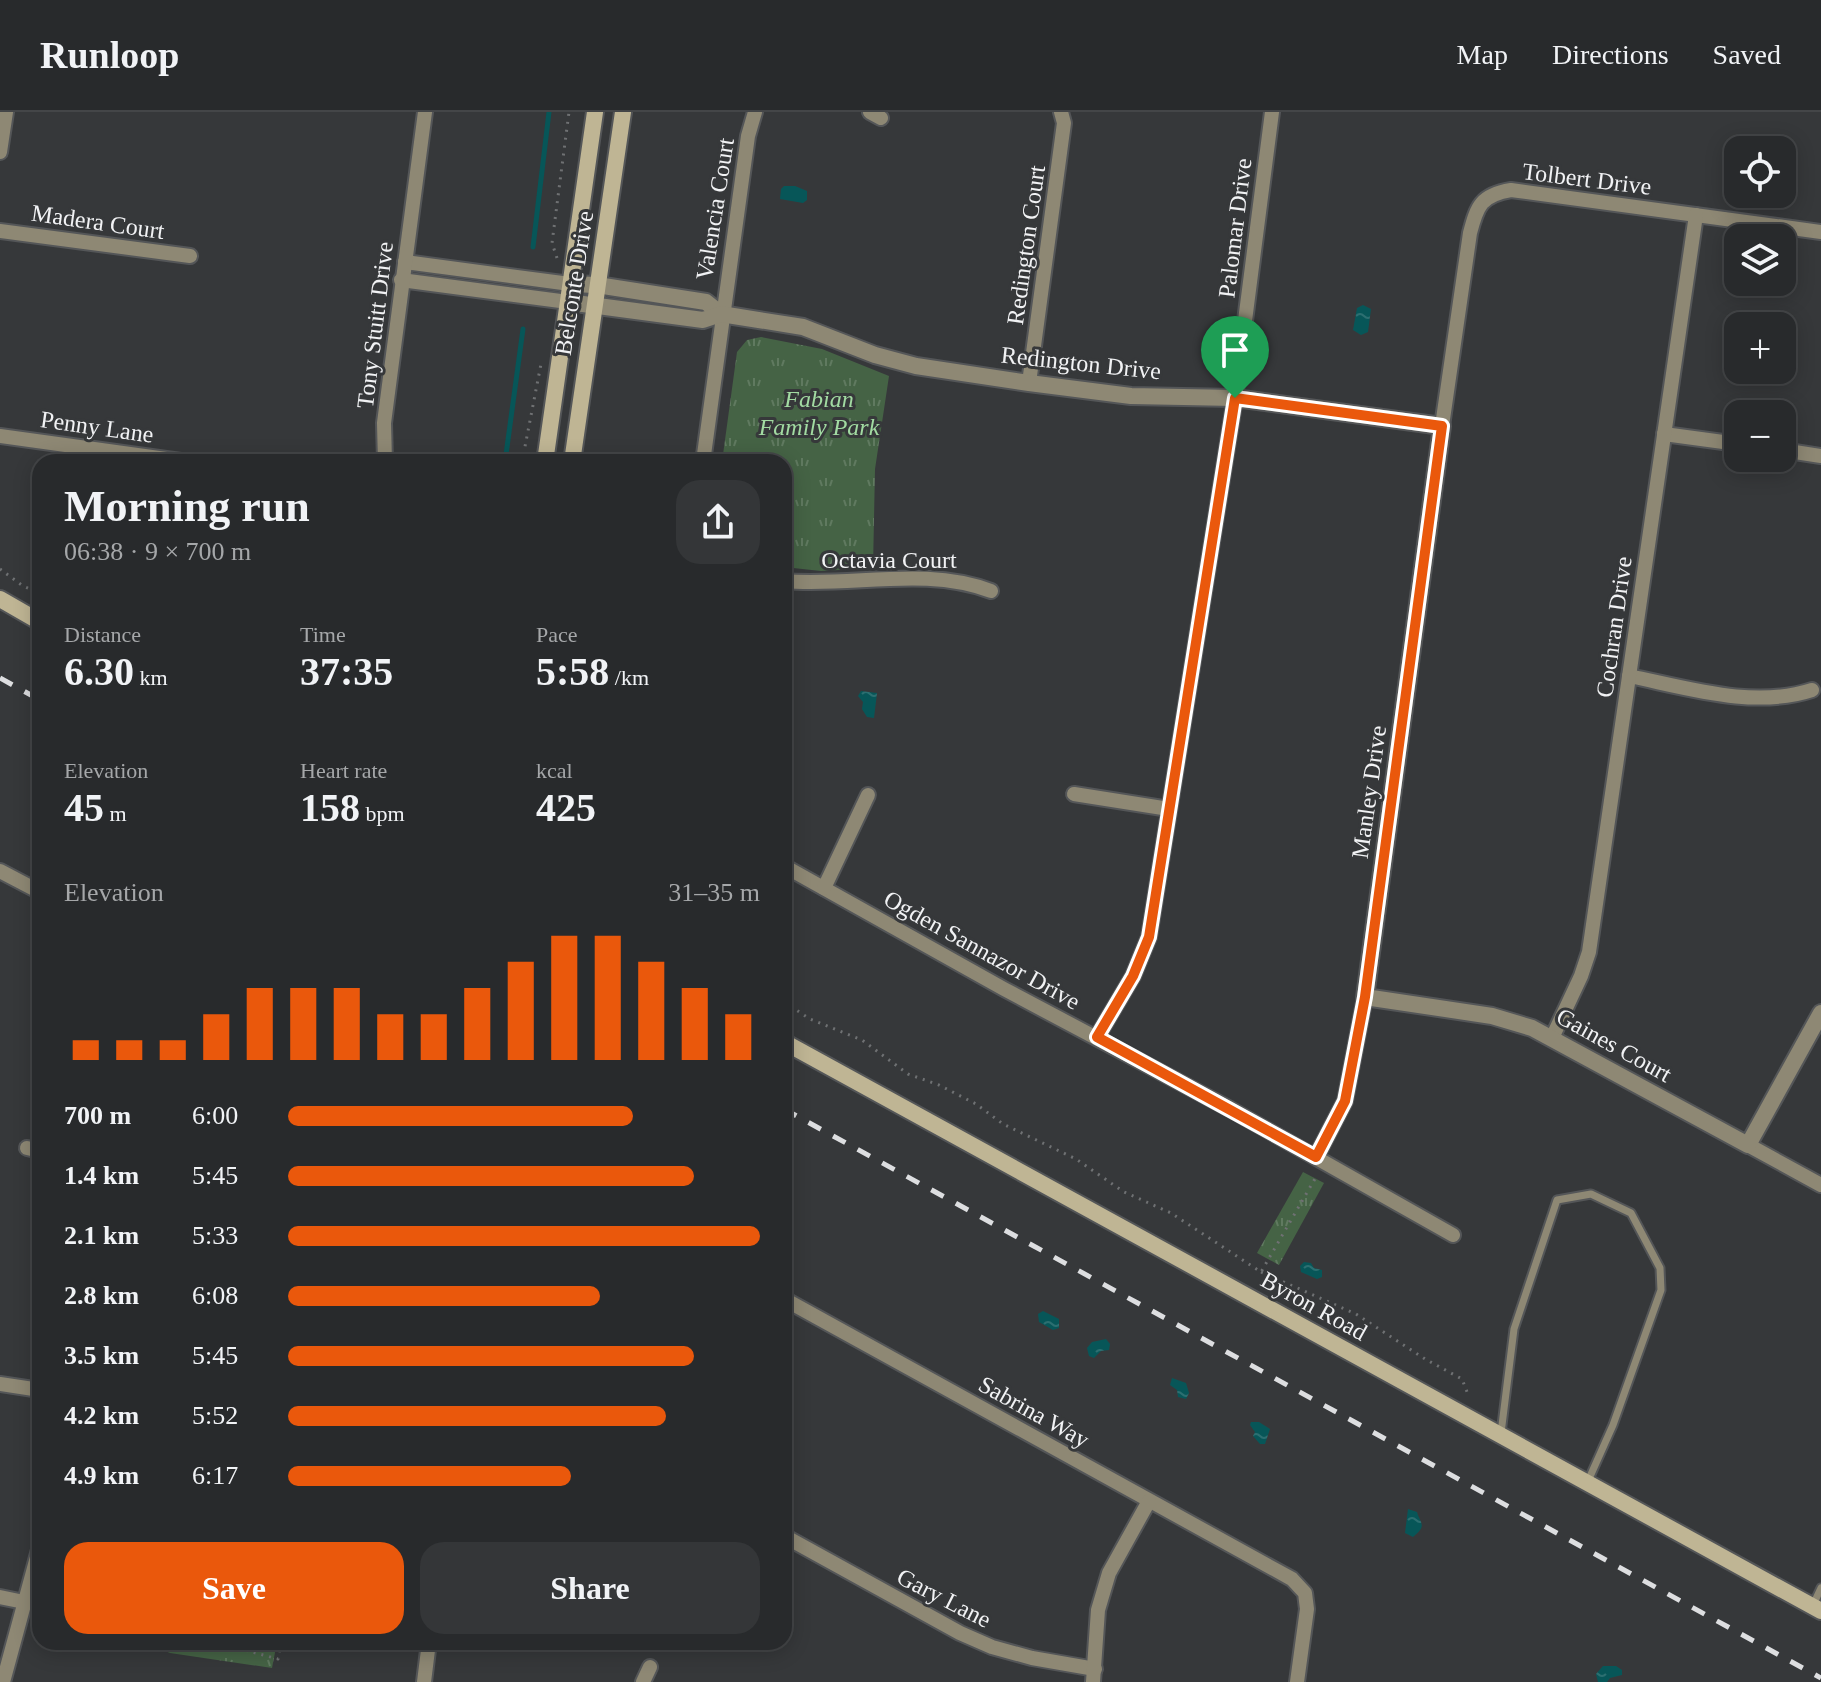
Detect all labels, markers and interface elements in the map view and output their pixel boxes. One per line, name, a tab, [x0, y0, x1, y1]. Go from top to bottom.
text: Runloop	[40, 34, 179, 76]
text: Map	[1457, 39, 1508, 70]
text: Directions	[1552, 39, 1669, 70]
text: Saved	[1713, 39, 1781, 70]
street label: Valencia Court	[691, 136, 739, 282]
map controls	[1724, 136, 1796, 472]
button: locate	[1724, 136, 1796, 208]
street label: Palomar Drive	[1214, 157, 1256, 299]
street label: Tolbert Drive	[1521, 158, 1653, 200]
street label: Redington Court	[1002, 163, 1050, 326]
street label: Madera Court	[30, 200, 166, 244]
street label: Belconte Drive	[550, 209, 598, 357]
button: layers	[1724, 224, 1796, 296]
street label: Tony Stuitt Drive	[352, 240, 398, 410]
button: +	[1724, 312, 1796, 384]
pin	[1201, 316, 1269, 398]
icon: arrive	[1213, 328, 1257, 372]
street label: Redington Drive	[1000, 342, 1162, 384]
park label: Fabian Family Park	[758, 386, 880, 440]
button: −	[1724, 400, 1796, 472]
street label: Penny Lane	[39, 406, 155, 448]
button: share	[676, 480, 760, 564]
text: Morning run	[64, 482, 310, 531]
text: 06:38 · 9 × 700 m	[64, 537, 251, 566]
street label: Octavia Court	[821, 547, 957, 573]
street label: Cochran Drive	[1591, 555, 1637, 699]
text: Distance	[64, 622, 141, 647]
text: Time	[300, 622, 346, 647]
text: Pace	[536, 622, 578, 647]
text: 6.30	[64, 649, 134, 694]
text: 37:35	[300, 649, 393, 694]
text: 5:58	[536, 649, 609, 694]
text: km	[134, 665, 168, 690]
text: /km	[609, 665, 649, 690]
street label: Manley Drive	[1347, 724, 1391, 860]
text: Elevation	[64, 758, 148, 783]
text: Heart rate	[300, 758, 387, 783]
text: kcal	[536, 758, 573, 783]
text: 45	[64, 785, 104, 830]
text: 158	[300, 785, 360, 830]
text: 425	[536, 785, 596, 830]
text: m	[104, 801, 127, 826]
text: bpm	[360, 801, 405, 826]
text: Elevation	[64, 878, 164, 907]
text: 31–35 m	[668, 878, 760, 907]
street label: Ogden Sannazor Drive	[880, 885, 1084, 1015]
street label: Gaines Court	[1552, 1003, 1676, 1087]
text: 700 m	[64, 1101, 131, 1130]
text: 6:00	[192, 1101, 238, 1130]
text: 1.4 km	[64, 1161, 139, 1190]
text: 5:45	[192, 1161, 238, 1190]
text: 2.1 km	[64, 1221, 139, 1250]
text: 5:33	[192, 1221, 238, 1250]
street label: Byron Road	[1257, 1266, 1371, 1346]
text: 2.8 km	[64, 1281, 139, 1310]
text: 6:08	[192, 1281, 238, 1310]
text: 3.5 km	[64, 1341, 139, 1370]
text: 5:45	[192, 1341, 238, 1370]
street label: Sabrina Way	[974, 1371, 1094, 1453]
text: 4.2 km	[64, 1401, 139, 1430]
text: 5:52	[192, 1401, 238, 1430]
text: 4.9 km	[64, 1461, 139, 1490]
text: 6:17	[192, 1461, 238, 1490]
button: Save	[64, 1542, 404, 1634]
button: Share	[420, 1542, 760, 1634]
street label: Gary Lane	[893, 1563, 995, 1633]

